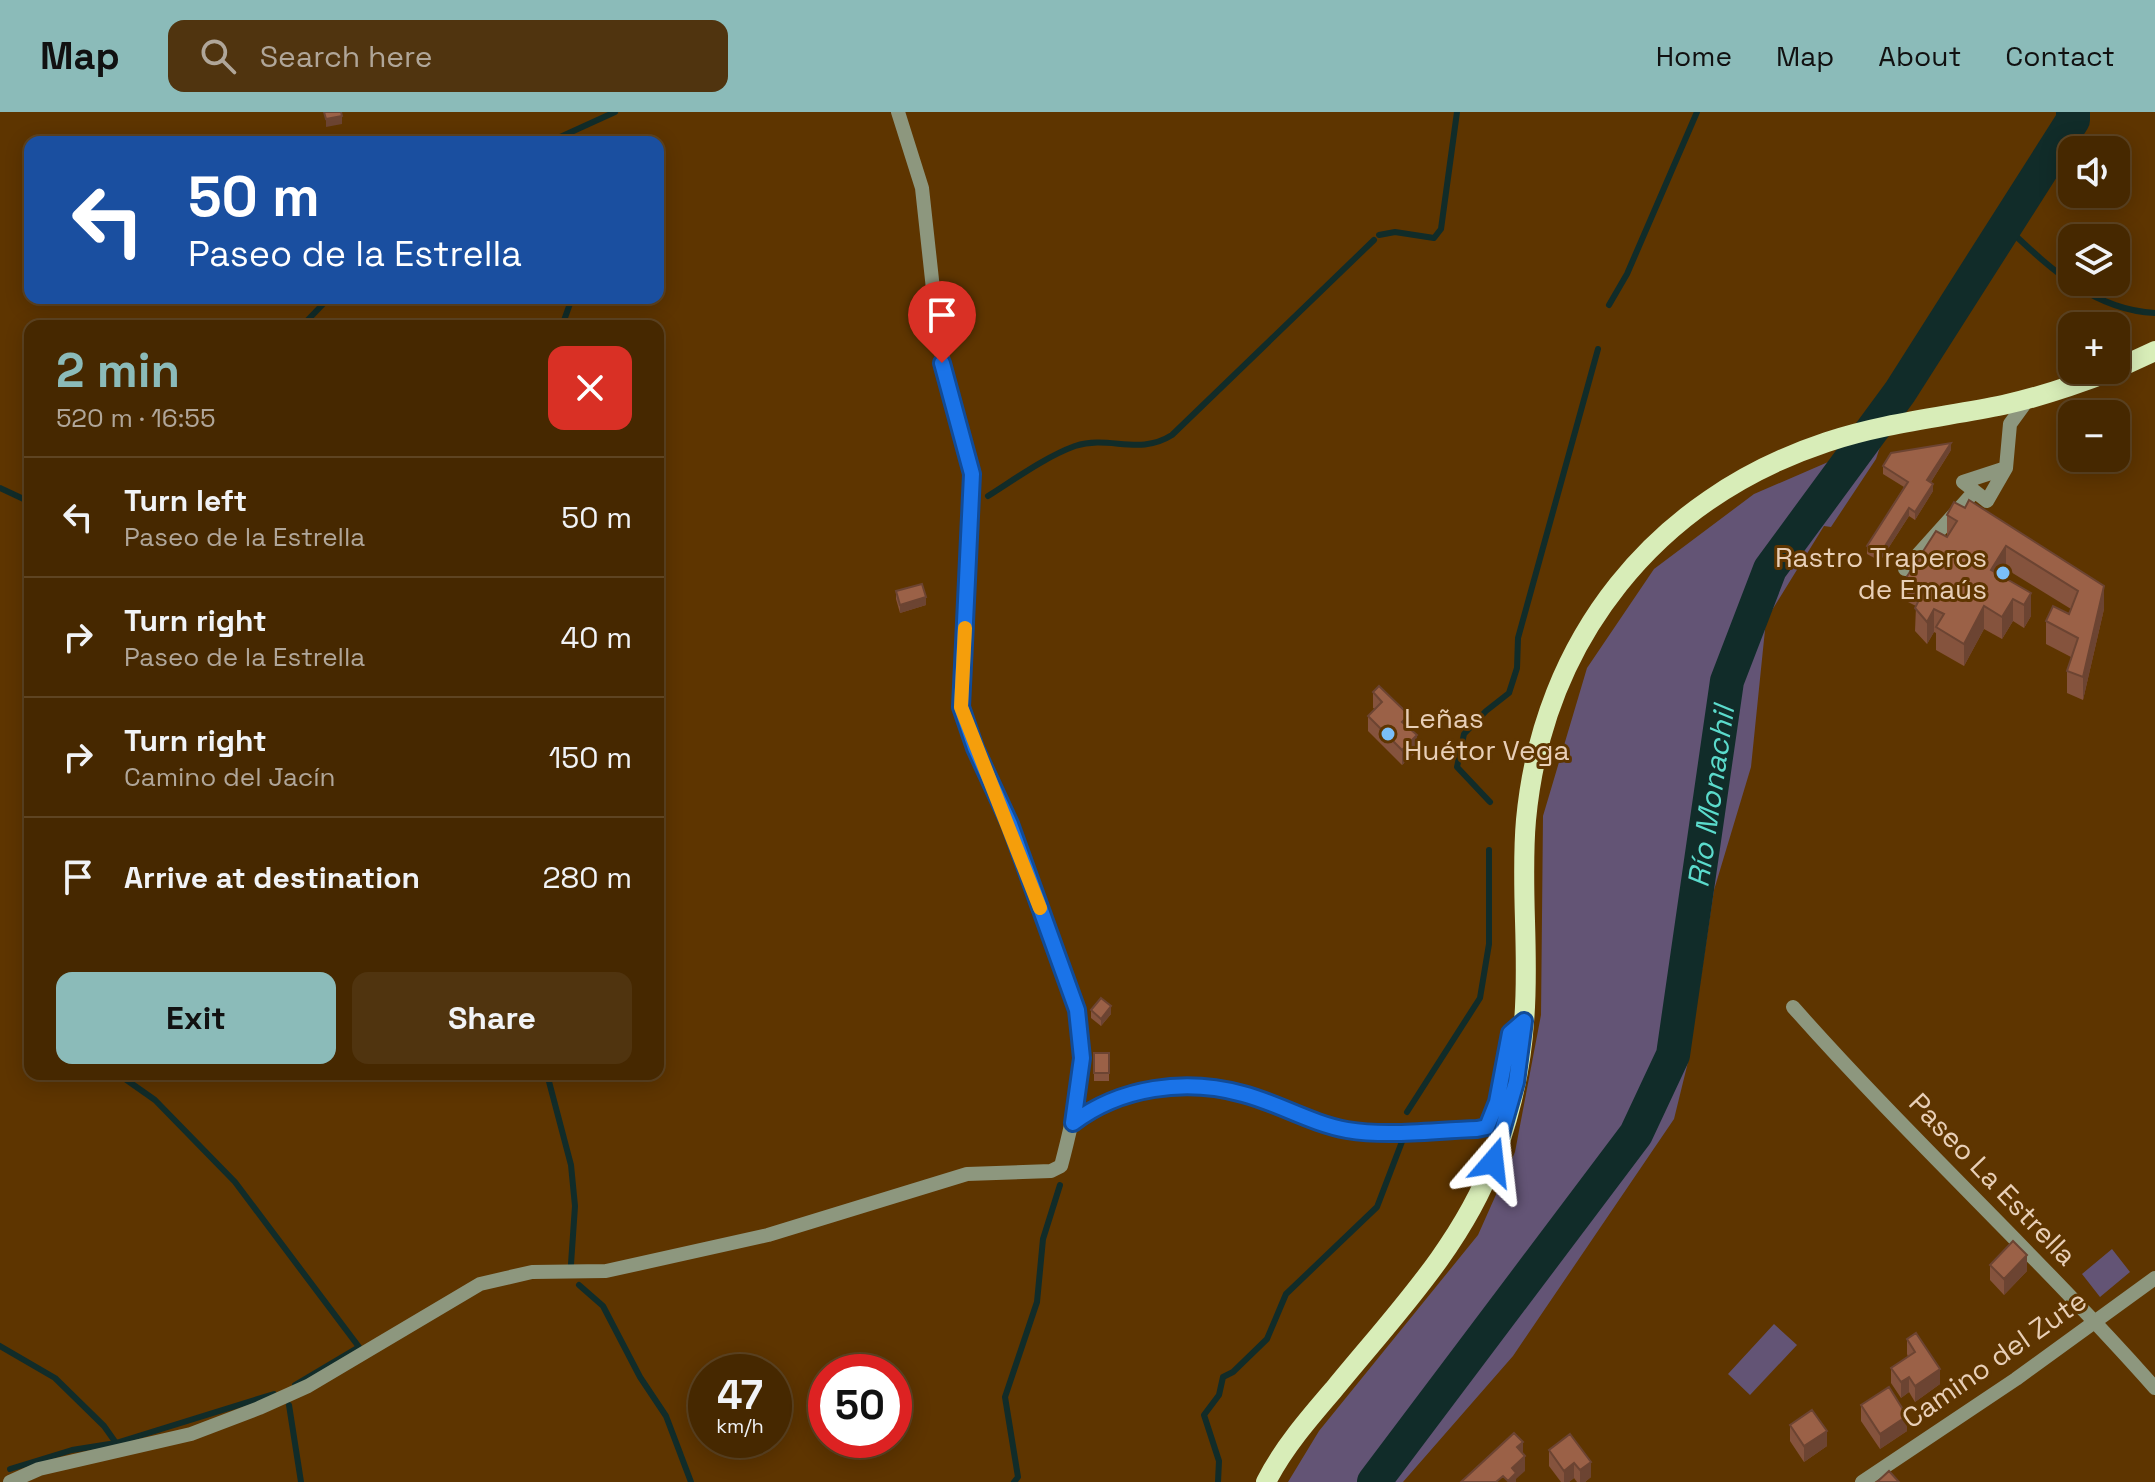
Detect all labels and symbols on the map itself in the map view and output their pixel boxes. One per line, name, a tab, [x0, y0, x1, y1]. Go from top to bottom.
pin	[908, 281, 976, 363]
place label: Rastro Traperos de Emaús	[1775, 539, 1987, 607]
marker: Rastro Traperos de Emaús	[1994, 564, 2012, 582]
water label: Río Monachil	[1678, 699, 1743, 890]
place label: Leñas Huétor Vega	[1404, 700, 1570, 768]
marker: Leñas Huétor Vega	[1379, 725, 1397, 743]
street label: Paseo La Estrella	[1901, 1085, 2085, 1273]
position arrow	[1451, 1120, 1535, 1204]
street label: Camino del Zute	[1895, 1282, 2093, 1436]
speed limit sign: 50	[808, 1354, 912, 1458]

